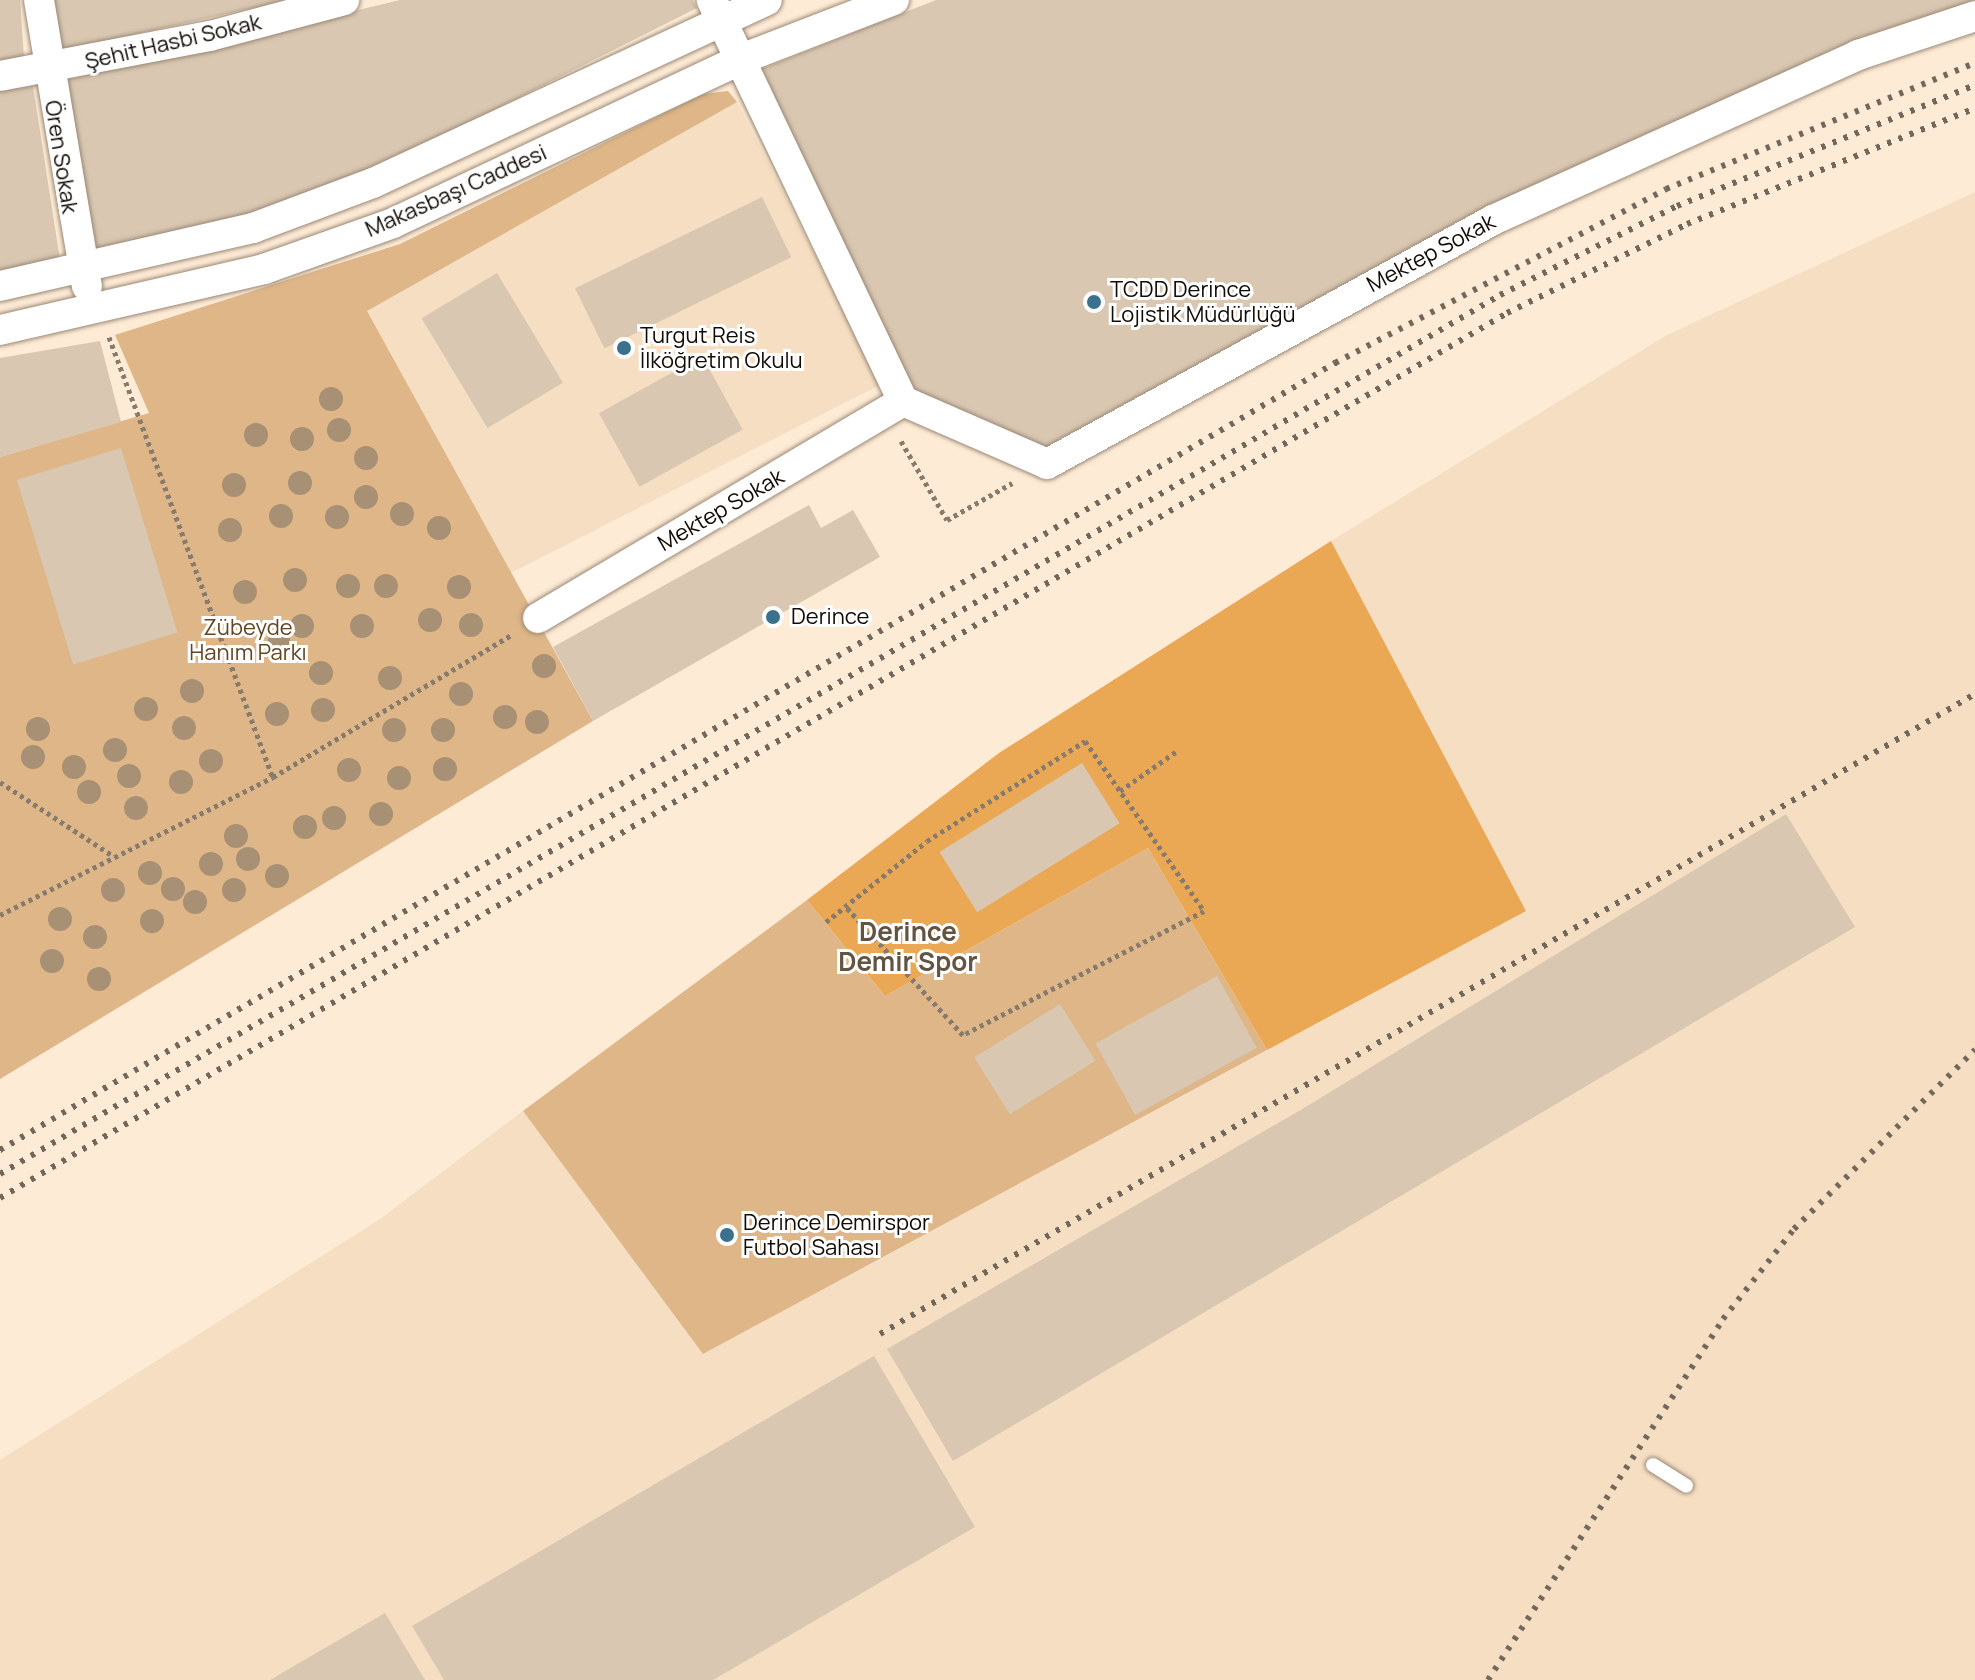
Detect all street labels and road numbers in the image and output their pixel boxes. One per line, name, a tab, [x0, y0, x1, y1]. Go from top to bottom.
street label: Şehit Hasbi Sokak	[82, 9, 264, 75]
street label: Ören Sokak	[39, 99, 83, 215]
street label: Makasbaşı Caddesi	[361, 139, 551, 243]
street label: Mektep Sokak	[1362, 208, 1500, 298]
street label: Mektep Sokak	[653, 463, 789, 557]

